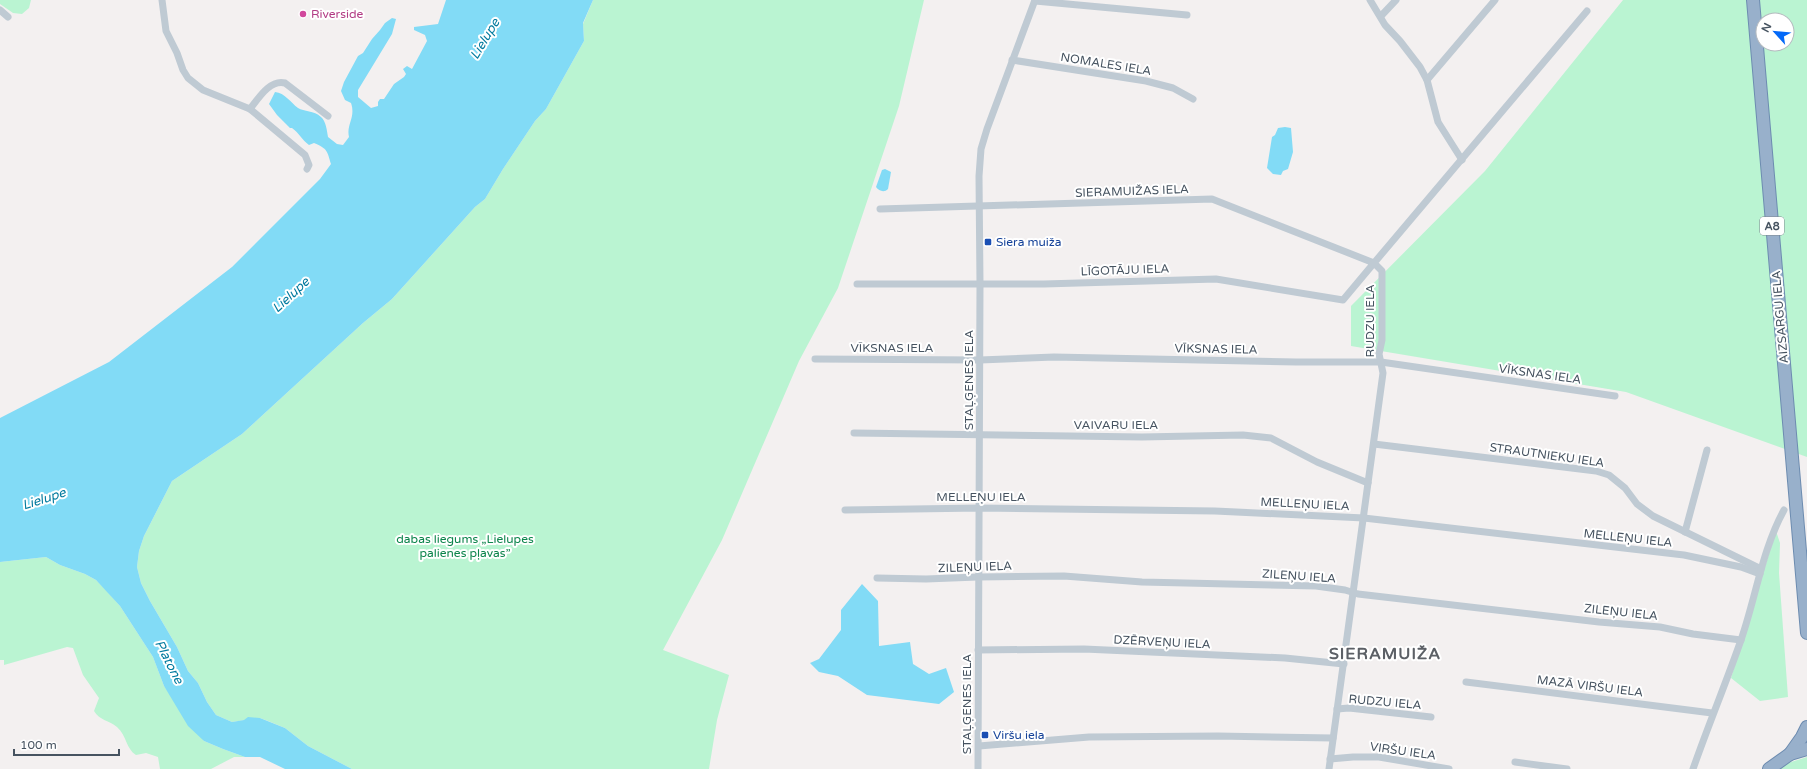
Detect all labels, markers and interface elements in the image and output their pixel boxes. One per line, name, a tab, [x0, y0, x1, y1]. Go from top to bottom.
place label: Riverside	[311, 7, 364, 21]
marker: Riverside	[298, 9, 308, 19]
north arrow	[1755, 12, 1795, 52]
water label: Lielupe	[467, 15, 504, 62]
text: N	[1759, 21, 1774, 35]
street label: NOMALES IELA	[1060, 50, 1152, 78]
street label: SIERAMUIŽAS IELA	[1075, 182, 1189, 200]
road number: A8	[1760, 217, 1784, 235]
place label: Siera muiža	[996, 235, 1062, 249]
marker: Siera muiža	[983, 237, 993, 247]
street label: LĪGOTĀJU IELA	[1080, 261, 1170, 279]
street label: AIZSARGU IELA	[1769, 270, 1791, 364]
water label: Lielupe	[269, 273, 313, 316]
street label: RUDZU IELA	[1363, 284, 1377, 358]
street label: STAĻĢENES IELA	[962, 330, 976, 430]
street label: VĪKSNAS IELA	[851, 341, 934, 355]
street label: VĪKSNAS IELA	[1174, 341, 1258, 357]
street label: VĪKSNAS IELA	[1498, 361, 1582, 387]
street label: VAIVARU IELA	[1074, 418, 1158, 432]
street label: STRAUTNIEKU IELA	[1489, 440, 1605, 470]
water label: Lielupe	[20, 484, 68, 514]
street label: MELLEŅU IELA	[936, 490, 1026, 504]
street label: MELLEŅU IELA	[1260, 495, 1350, 513]
street label: MELLEŅU IELA	[1583, 526, 1673, 550]
park label: dabas liegums „Lielupes palienes pļavas”	[396, 532, 534, 560]
street label: ZILEŅU IELA	[938, 559, 1012, 575]
street label: ZILEŅU IELA	[1262, 566, 1337, 586]
street label: ZILEŅU IELA	[1583, 601, 1659, 623]
street label: DZĒRVEŅU IELA	[1113, 632, 1211, 652]
water label: Platone	[151, 637, 187, 687]
district label: SIERAMUIŽA	[1329, 644, 1441, 664]
street label: STAĻĢENES IELA	[960, 654, 974, 754]
street label: MAZĀ VIRŠU IELA	[1536, 673, 1644, 699]
street label: RUDZU IELA	[1348, 692, 1422, 712]
place label: Viršu iela	[993, 728, 1045, 742]
marker: Viršu iela	[980, 730, 990, 740]
scale bar	[14, 731, 119, 757]
text: 100 m	[20, 738, 57, 752]
street label: VIRŠU IELA	[1369, 739, 1437, 763]

